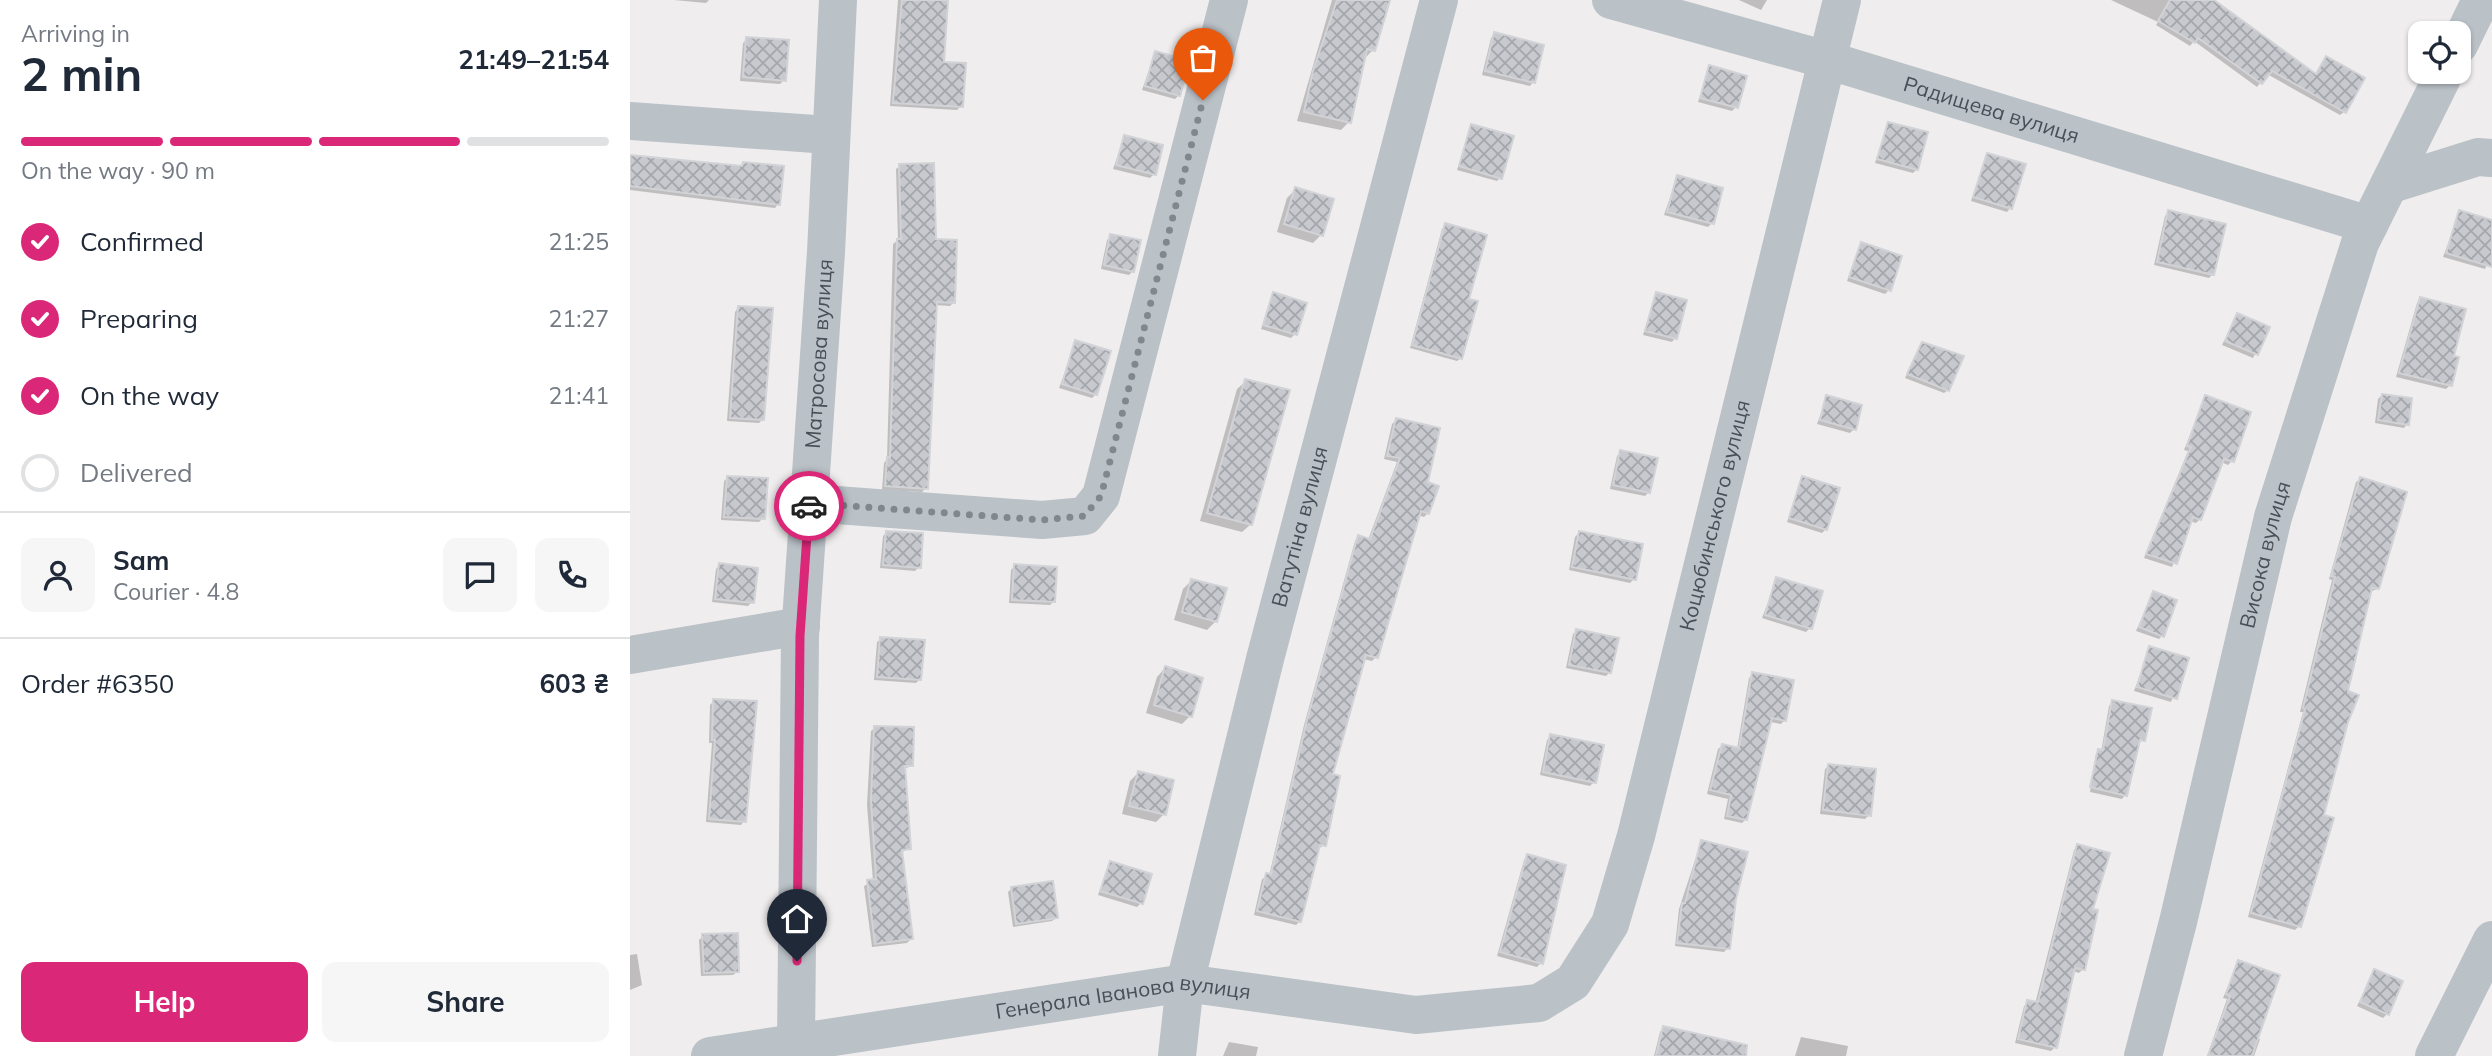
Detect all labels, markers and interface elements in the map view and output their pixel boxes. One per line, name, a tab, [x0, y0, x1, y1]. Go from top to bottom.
text: Arriving in	[21, 19, 130, 48]
map controls	[2408, 21, 2471, 84]
button: locate	[2408, 21, 2471, 84]
pin	[1173, 28, 1233, 100]
icon: bag	[1184, 39, 1222, 77]
text: 21:49–21:54	[458, 43, 609, 76]
text: 2 min	[21, 45, 142, 103]
street label: Радищева вулиця	[1901, 70, 2083, 148]
text: On the way · 90 m	[21, 156, 215, 185]
icon: check	[21, 223, 59, 261]
text: Confirmed	[80, 225, 204, 258]
text: 21:25	[549, 227, 609, 256]
street label: Матросова вулиця	[799, 258, 838, 449]
icon: check	[21, 300, 59, 338]
text: Preparing	[80, 302, 198, 335]
text: 21:27	[549, 304, 609, 333]
icon: check	[21, 377, 59, 415]
text: On the way	[80, 379, 219, 412]
text: 21:41	[549, 381, 609, 410]
street label: Коцюбинського вулиця	[1673, 397, 1755, 633]
street label: Ватутіна вулиця	[1265, 443, 1333, 610]
text: Delivered	[80, 456, 193, 489]
courier	[774, 471, 844, 541]
street label: Висока вулиця	[2233, 478, 2296, 631]
icon: car	[790, 487, 828, 525]
button: person	[21, 538, 95, 612]
button: chat	[443, 538, 517, 612]
button: phone	[535, 538, 609, 612]
text: Sam	[113, 544, 169, 577]
text: Courier · 4.8	[113, 577, 239, 606]
text: Order #6350	[21, 667, 174, 700]
text: 603 ₴	[539, 667, 609, 700]
pin	[767, 889, 827, 961]
icon: home	[778, 900, 816, 938]
button: Help	[21, 962, 308, 1042]
button: Share	[322, 962, 609, 1042]
street label: Генерала Іванова вулиця	[994, 968, 1253, 1024]

